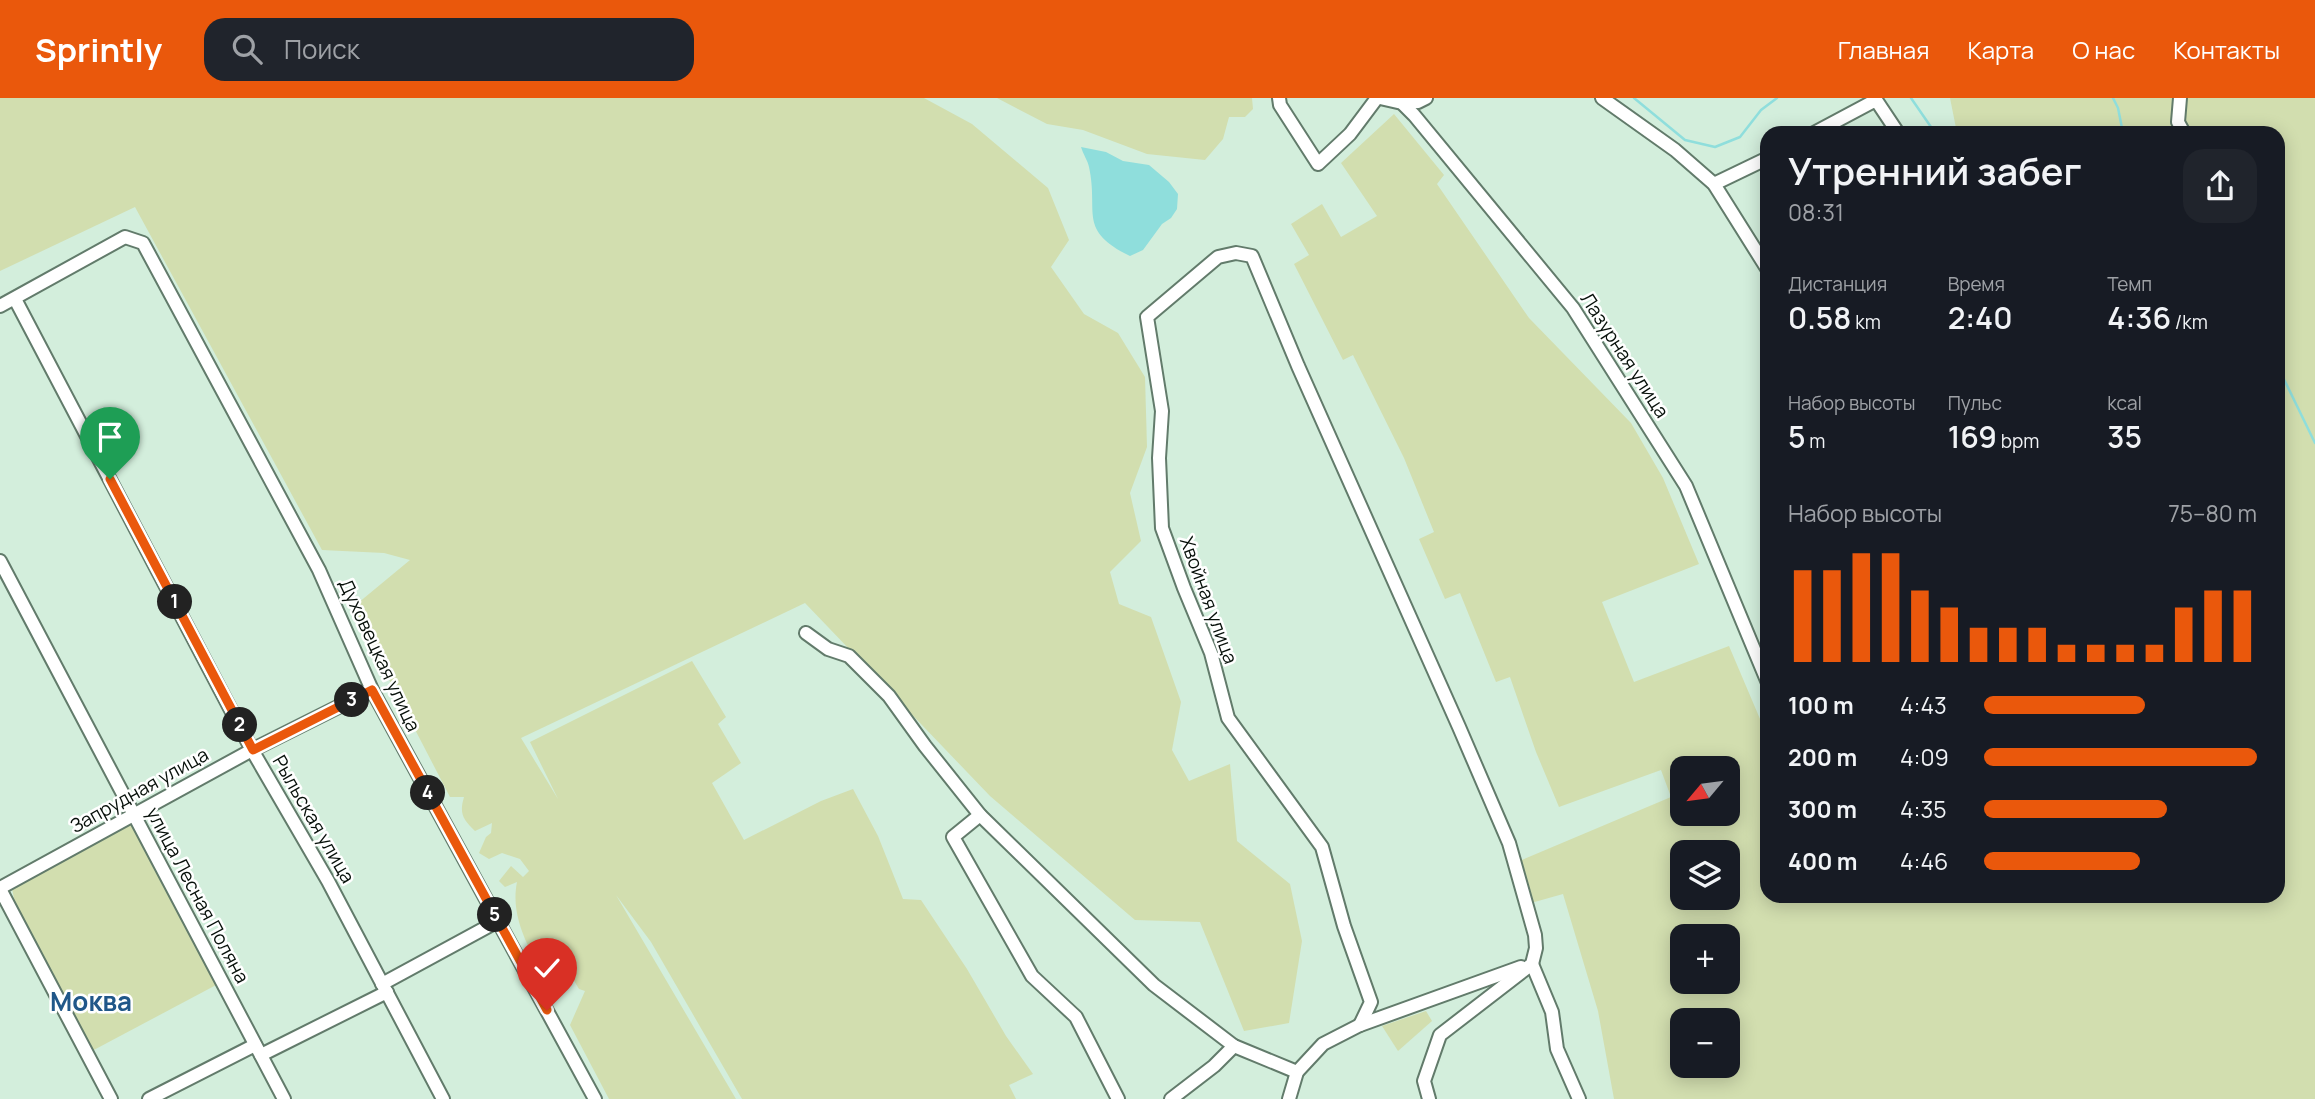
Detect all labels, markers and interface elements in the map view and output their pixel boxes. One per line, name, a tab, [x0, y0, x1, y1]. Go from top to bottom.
search box	[204, 18, 694, 81]
text: Sprintly	[35, 27, 162, 72]
icon: search	[228, 30, 266, 68]
text: Поиск	[284, 31, 360, 67]
text: Главная	[1838, 33, 1929, 66]
text: Карта	[1967, 33, 2034, 66]
text: О нас	[2072, 33, 2135, 66]
text: Контакты	[2173, 33, 2280, 66]
text: Утренний забег	[1788, 144, 2082, 196]
button: share	[2183, 149, 2257, 223]
text: 08:31	[1788, 196, 1844, 228]
text: Дистанция	[1788, 271, 1887, 297]
text: Время	[1948, 271, 2005, 297]
text: Темп	[2107, 271, 2152, 297]
street label: Лазурная улица	[1575, 287, 1675, 423]
text: 0.58	[1788, 297, 1851, 338]
text: 2:40	[1948, 297, 2012, 338]
text: 4:36	[2107, 297, 2171, 338]
text: km	[1851, 309, 1881, 335]
text: /km	[2171, 309, 2208, 335]
text: Набор высоты	[1788, 390, 1915, 416]
text: Пульс	[1948, 390, 2002, 416]
text: kcal	[2107, 390, 2142, 416]
pin	[80, 407, 140, 479]
text: 5	[1788, 416, 1806, 457]
text: 169	[1948, 416, 1997, 457]
text: 35	[2107, 416, 2142, 457]
icon: arrive	[91, 418, 129, 456]
text: m	[1806, 428, 1825, 454]
text: bpm	[1997, 428, 2039, 454]
text: Набор высоты	[1788, 497, 1942, 529]
text: 75–80 m	[2168, 497, 2257, 529]
street label: Хвойная улица	[1174, 533, 1244, 667]
street label: Духовецкая улица	[333, 574, 427, 736]
pin: 1	[158, 584, 192, 620]
text: 1	[170, 588, 179, 614]
pin: 3	[334, 682, 370, 718]
text: 3	[346, 686, 357, 712]
text: 100 m	[1788, 689, 1854, 721]
text: 4:43	[1900, 689, 1947, 721]
pin: 2	[222, 708, 258, 742]
text: 2	[234, 711, 245, 737]
street label: Запрудная улица	[65, 741, 213, 839]
text: 200 m	[1788, 741, 1857, 773]
text: 4:09	[1900, 741, 1949, 773]
street label: Рыльская улица	[267, 750, 361, 888]
north arrow	[1670, 756, 1740, 826]
map controls	[1670, 756, 1740, 1078]
pin: 4	[410, 776, 446, 810]
text: 4	[422, 779, 433, 805]
text: 300 m	[1788, 793, 1857, 825]
text: 4:35	[1900, 793, 1946, 825]
street label: улица Лесная Поляна	[140, 802, 256, 988]
button: layers	[1670, 840, 1740, 910]
text: 400 m	[1788, 845, 1858, 877]
text: 4:46	[1900, 845, 1948, 877]
pin: 5	[477, 898, 512, 932]
text: 5	[489, 901, 500, 927]
button: +	[1670, 924, 1740, 994]
pin	[517, 938, 577, 1010]
icon: check	[528, 949, 566, 987]
district label: Моква	[50, 983, 132, 1019]
button: −	[1670, 1008, 1740, 1078]

